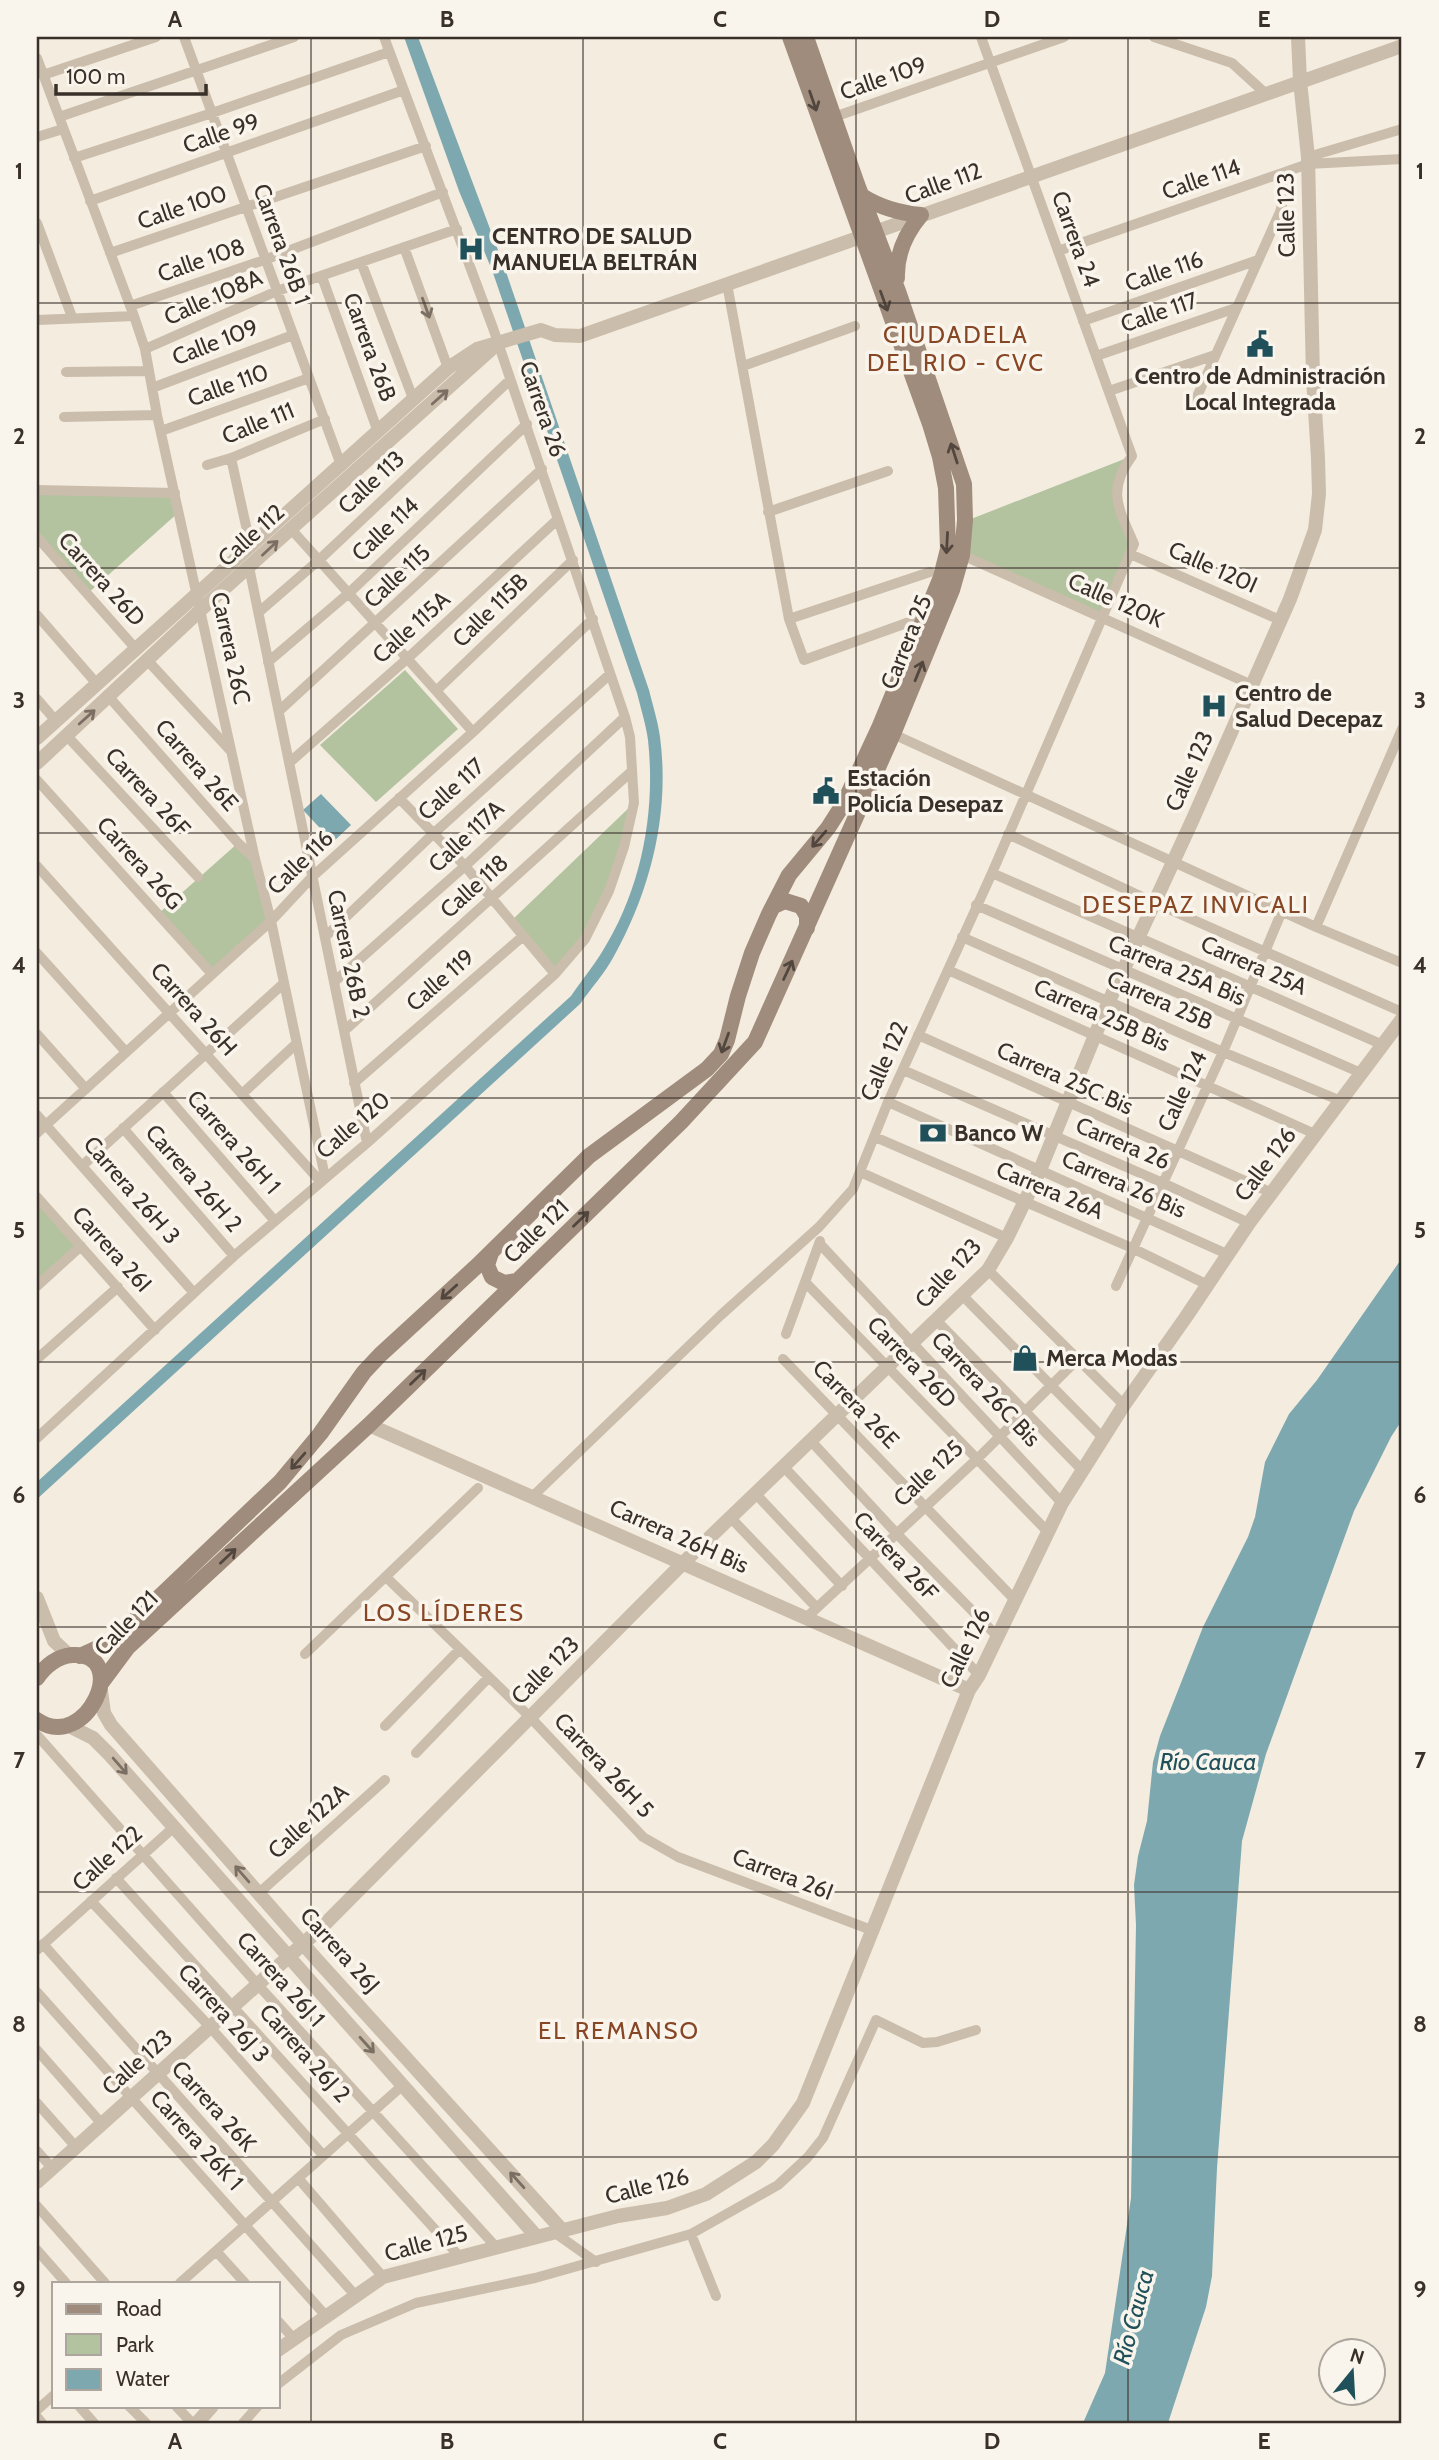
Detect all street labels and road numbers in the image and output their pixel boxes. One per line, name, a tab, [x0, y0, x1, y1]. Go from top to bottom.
street label: Calle 109	[836, 50, 930, 106]
street label: Calle 99	[179, 107, 263, 159]
street label: Calle 114	[1158, 153, 1244, 205]
street label: Calle 112	[901, 156, 985, 210]
street label: Calle 123	[1271, 172, 1301, 258]
street label: Calle 100	[134, 179, 230, 235]
street label: Carrera 26B 1	[247, 180, 317, 308]
street label: Carrera 24	[1046, 187, 1106, 291]
street label: Calle 108	[154, 232, 248, 288]
street label: Calle 116	[1121, 245, 1207, 297]
street label: Calle 108A	[160, 263, 266, 331]
street label: Calle 117	[1117, 286, 1202, 338]
street label: Carrera 26B	[337, 289, 403, 405]
street label: Calle 109	[168, 313, 262, 371]
street label: Calle 110	[184, 357, 272, 413]
street label: Carrera 26	[514, 357, 572, 461]
street label: Calle 111	[218, 396, 298, 450]
street label: Calle 113	[332, 444, 410, 520]
street label: Calle 114	[346, 491, 424, 567]
street label: Calle 112	[212, 498, 290, 572]
street label: Carrera 26D	[53, 526, 151, 632]
street label: Calle 120I	[1164, 535, 1262, 599]
street label: Calle 115	[358, 538, 436, 614]
street label: Calle 115B	[446, 567, 534, 653]
street label: Calle 120K	[1064, 567, 1168, 633]
street label: Calle 115A	[367, 585, 455, 669]
street label: Carrera 26C	[205, 589, 257, 707]
street label: Carrera 25	[874, 591, 938, 693]
street label: Carrera 26E	[150, 713, 244, 817]
street label: Calle 123	[1159, 727, 1219, 815]
street label: Carrera 26F	[100, 742, 196, 842]
street label: Calle 117	[412, 752, 490, 826]
street label: Calle 117A	[423, 794, 509, 878]
street label: Carrera 26G	[91, 811, 189, 915]
street label: Calle 116	[261, 824, 339, 900]
street label: Calle 118	[434, 848, 514, 924]
street label: Carrera 26B 2	[322, 887, 376, 1021]
street label: Carrera 25A Bis	[1104, 929, 1250, 1011]
street label: Carrera 25A	[1197, 929, 1311, 1001]
street label: Calle 119	[400, 943, 480, 1017]
street label: Carrera 26H	[145, 957, 243, 1061]
street label: Carrera 25B	[1103, 964, 1217, 1036]
street label: Carrera 25B Bis	[1030, 973, 1174, 1057]
street label: Calle 122	[854, 1017, 914, 1105]
street label: Carrera 25C Bis	[992, 1035, 1138, 1121]
street label: Calle 124	[1151, 1046, 1213, 1136]
street label: Carrera 26H 1	[181, 1084, 287, 1200]
street label: Calle 120	[310, 1085, 396, 1165]
street label: Carrera 26	[1072, 1111, 1174, 1175]
street label: Carrera 26H 2	[140, 1119, 248, 1237]
street label: Calle 126	[1228, 1121, 1302, 1207]
street label: Carrera 26H 3	[78, 1130, 186, 1250]
street label: Carrera 26 Bis	[1058, 1144, 1190, 1224]
street label: Carrera 26A	[992, 1155, 1108, 1225]
street label: Calle 121	[498, 1193, 574, 1269]
street label: Carrera 26I	[66, 1200, 158, 1298]
street label: Calle 123	[909, 1232, 987, 1314]
street label: Carrera 26D	[862, 1310, 962, 1414]
street label: Carrera 26C Bis	[926, 1326, 1046, 1452]
street label: Carrera 26E	[807, 1354, 905, 1454]
street label: Calle 125	[887, 1434, 969, 1512]
street label: Carrera 26H Bis	[605, 1493, 753, 1579]
street label: Carrera 26F	[848, 1506, 944, 1606]
street label: Calle 121	[88, 1585, 164, 1661]
street label: Calle 126	[934, 1603, 996, 1693]
street label: Calle 123	[505, 1630, 585, 1710]
street label: Carrera 26H 5	[548, 1707, 660, 1823]
street label: Calle 122A	[262, 1778, 354, 1864]
street label: Calle 122	[66, 1819, 148, 1897]
street label: Carrera 26I	[729, 1842, 837, 1906]
street label: Carrera 26J	[294, 1901, 386, 1999]
street label: Carrera 26J 1	[231, 1926, 331, 2032]
street label: Carrera 26J 3	[172, 1958, 276, 2068]
street label: Carrera 26J 2	[254, 1998, 356, 2108]
street label: Calle 123	[96, 2023, 178, 2101]
street label: Carrera 26K	[166, 2055, 262, 2157]
street label: Carrera 26K 1	[145, 2084, 249, 2196]
street label: Calle 126	[602, 2162, 692, 2210]
street label: Calle 125	[381, 2218, 471, 2268]

